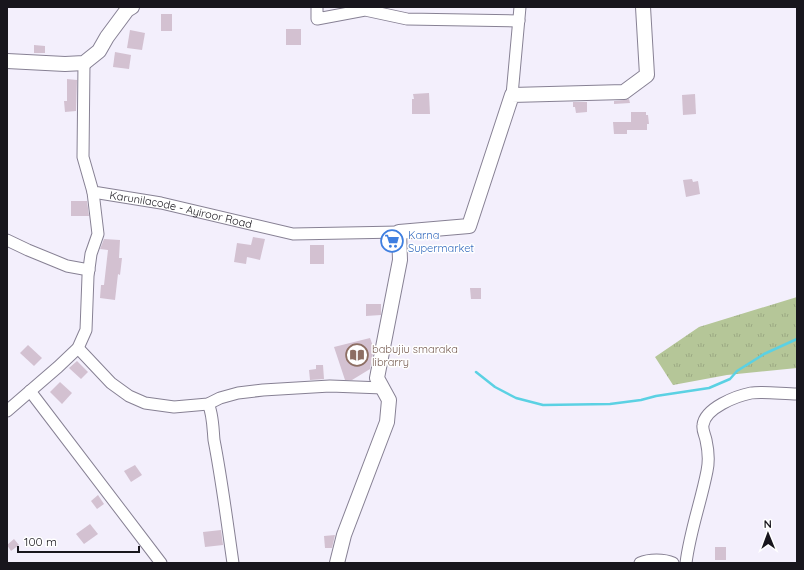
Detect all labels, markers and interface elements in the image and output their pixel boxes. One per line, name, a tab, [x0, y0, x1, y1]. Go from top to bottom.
street label: Karunilacode - Ayiroor Road	[109, 188, 254, 231]
supermarket icon: Karna Supermarket	[379, 228, 405, 254]
place label: Karna Supermarket	[408, 228, 474, 255]
library icon: babujiu smaraka librarry	[344, 342, 370, 368]
place label: babujiu smaraka librarry	[372, 342, 458, 369]
north arrow	[748, 514, 788, 554]
text: N	[764, 517, 772, 531]
scale bar	[18, 528, 139, 554]
text: 100 m	[24, 534, 57, 549]

